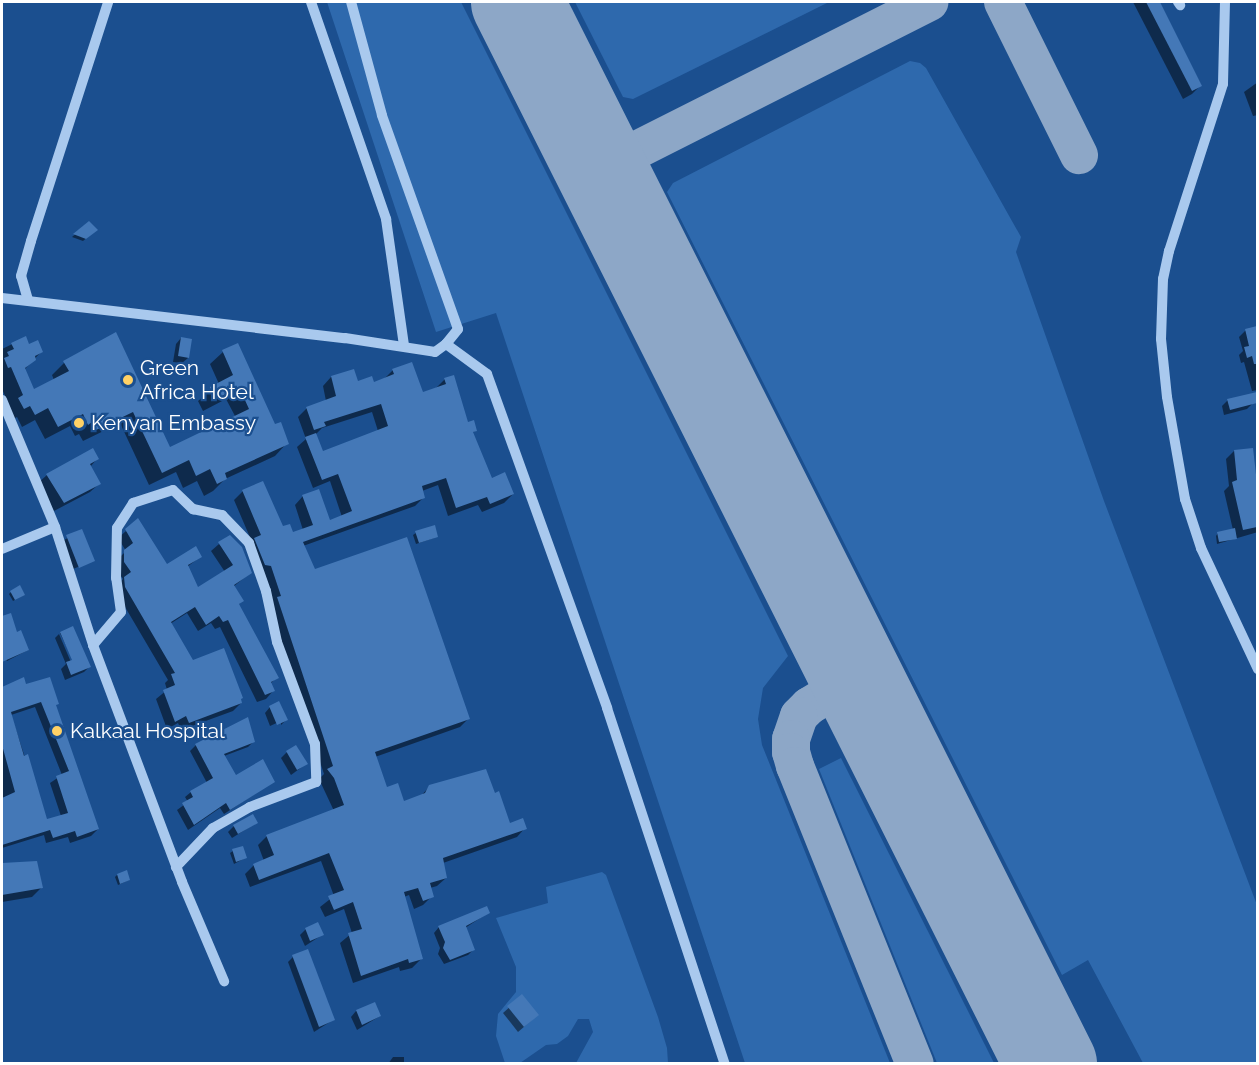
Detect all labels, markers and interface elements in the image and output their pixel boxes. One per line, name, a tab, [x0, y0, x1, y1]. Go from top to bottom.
place label: Green Africa Hotel	[140, 355, 254, 405]
marker: Green Africa Hotel	[121, 373, 135, 387]
place label: Kenyan Embassy	[91, 410, 256, 436]
marker: Kenyan Embassy	[72, 416, 86, 430]
place label: Kalkaal Hospital	[70, 718, 225, 744]
marker: Kalkaal Hospital	[48, 722, 66, 740]

